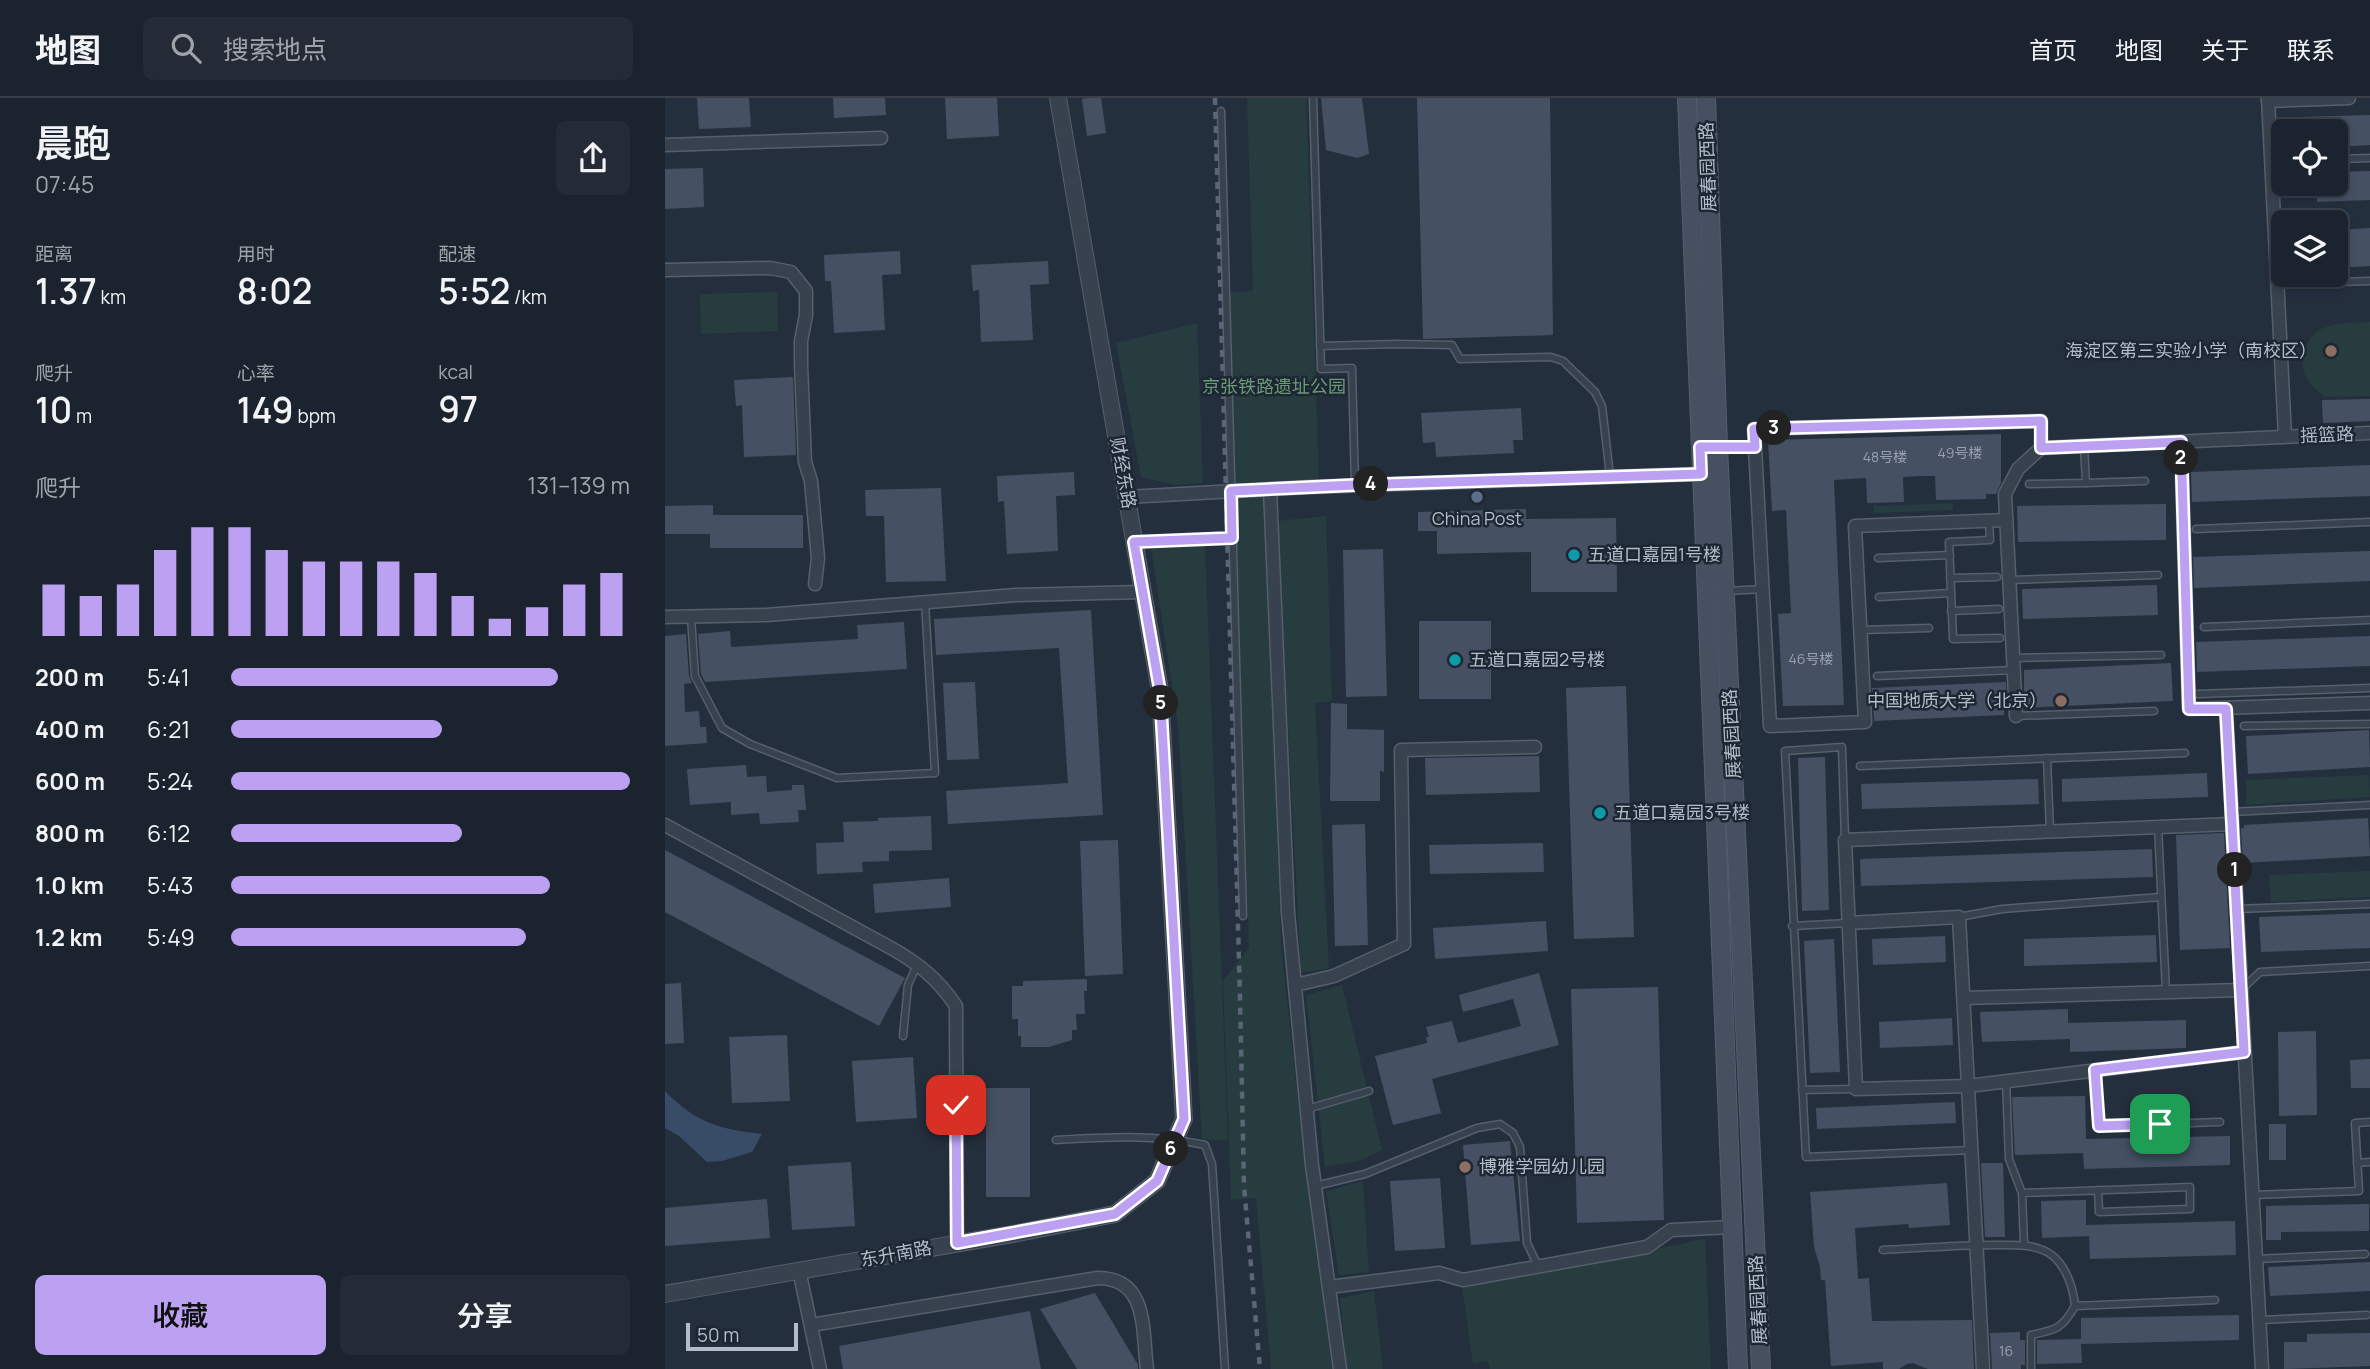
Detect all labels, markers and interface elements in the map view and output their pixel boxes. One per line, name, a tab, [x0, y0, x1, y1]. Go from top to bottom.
search box	[143, 17, 633, 80]
text: 地图	[35, 27, 101, 72]
icon: search	[167, 29, 205, 67]
text: 搜索地点	[223, 31, 327, 67]
text: 首页	[2029, 33, 2077, 66]
text: 地图	[2115, 33, 2163, 66]
text: 关于	[2201, 33, 2249, 66]
text: 联系	[2287, 33, 2335, 66]
text: 晨跑	[35, 116, 111, 168]
map controls	[2271, 119, 2348, 287]
button: locate	[2271, 119, 2348, 196]
button: share	[556, 121, 630, 195]
street label: 展春园西路	[1693, 122, 1721, 212]
text: 07:45	[35, 168, 94, 200]
button: layers	[2271, 210, 2348, 287]
text: 距离	[35, 241, 73, 267]
text: 用时	[237, 241, 275, 267]
text: 配速	[438, 241, 476, 267]
text: 1.37	[35, 267, 97, 315]
text: 8:02	[237, 267, 312, 315]
text: 5:52	[438, 267, 510, 315]
text: km	[97, 284, 126, 310]
text: /km	[510, 284, 547, 310]
place label: 海淀区第三实验小学（南校区）	[2065, 338, 2317, 362]
marker: 海淀区第三实验小学（南校区）	[2323, 343, 2339, 359]
text: kcal	[438, 359, 473, 385]
text: 爬升	[35, 360, 73, 386]
text: 心率	[237, 360, 275, 386]
park label: 京张铁路遗址公园	[1202, 374, 1346, 398]
text: 97	[438, 385, 478, 433]
text: 10	[35, 386, 72, 434]
text: 149	[237, 386, 294, 434]
text: m	[72, 403, 92, 429]
text: bpm	[294, 403, 336, 429]
pin: 3	[1757, 410, 1791, 446]
text: 3	[1768, 414, 1779, 440]
street label: 摇篮路	[2300, 421, 2354, 447]
street label: 财经东路	[1106, 435, 1142, 510]
pin: 2	[2163, 440, 2199, 476]
house number: 49号楼	[1938, 443, 1982, 462]
text: 2	[2175, 444, 2186, 470]
house number: 48号楼	[1863, 447, 1907, 466]
pin: 4	[1353, 466, 1389, 502]
text: 131–139 m	[527, 469, 630, 501]
text: 4	[1365, 470, 1376, 496]
text: 爬升	[35, 471, 81, 503]
marker: China Post	[1469, 489, 1485, 505]
place label: China Post	[1432, 506, 1522, 530]
place label: 五道口嘉园1号楼	[1588, 542, 1721, 566]
marker: 五道口嘉园1号楼	[1566, 547, 1582, 563]
place label: 五道口嘉园2号楼	[1469, 647, 1605, 671]
house number: 46号楼	[1789, 649, 1833, 668]
marker: 五道口嘉园2号楼	[1447, 652, 1463, 668]
text: 200 m	[35, 661, 104, 693]
text: 5:41	[147, 661, 190, 693]
pin: 5	[1143, 686, 1179, 720]
street label: 展春园西路	[1717, 688, 1745, 780]
place label: 中国地质大学（北京）	[1867, 688, 2047, 712]
text: 5	[1155, 689, 1166, 715]
marker: 中国地质大学（北京）	[2053, 693, 2069, 709]
text: 400 m	[35, 713, 105, 745]
text: 6:21	[147, 713, 190, 745]
text: 600 m	[35, 765, 105, 797]
text: 5:24	[147, 765, 193, 797]
place label: 五道口嘉园3号楼	[1614, 800, 1750, 824]
marker: 五道口嘉园3号楼	[1592, 805, 1608, 821]
text: 800 m	[35, 817, 105, 849]
text: 6:12	[147, 817, 190, 849]
pin: 1	[2217, 852, 2253, 888]
text: 1	[2230, 856, 2239, 882]
text: 1.0 km	[35, 869, 104, 901]
text: 5:43	[147, 869, 193, 901]
text: 1.2 km	[35, 921, 102, 953]
text: 5:49	[147, 921, 195, 953]
pin	[926, 1075, 986, 1135]
icon: check	[937, 1086, 975, 1124]
pin	[2130, 1094, 2190, 1154]
icon: arrive	[2141, 1105, 2179, 1143]
pin: 6	[1154, 1132, 1189, 1166]
text: 6	[1165, 1135, 1176, 1161]
place label: 博雅学园幼儿园	[1479, 1154, 1605, 1178]
marker: 博雅学园幼儿园	[1457, 1159, 1473, 1175]
street label: 东升南路	[858, 1235, 933, 1271]
street label: 展春园西路	[1743, 1254, 1771, 1346]
button: 收藏	[35, 1275, 326, 1355]
button: 分享	[340, 1275, 630, 1355]
scale bar	[686, 1320, 798, 1352]
text: 50 m	[697, 1322, 739, 1348]
house number: 16	[1999, 1341, 2013, 1360]

